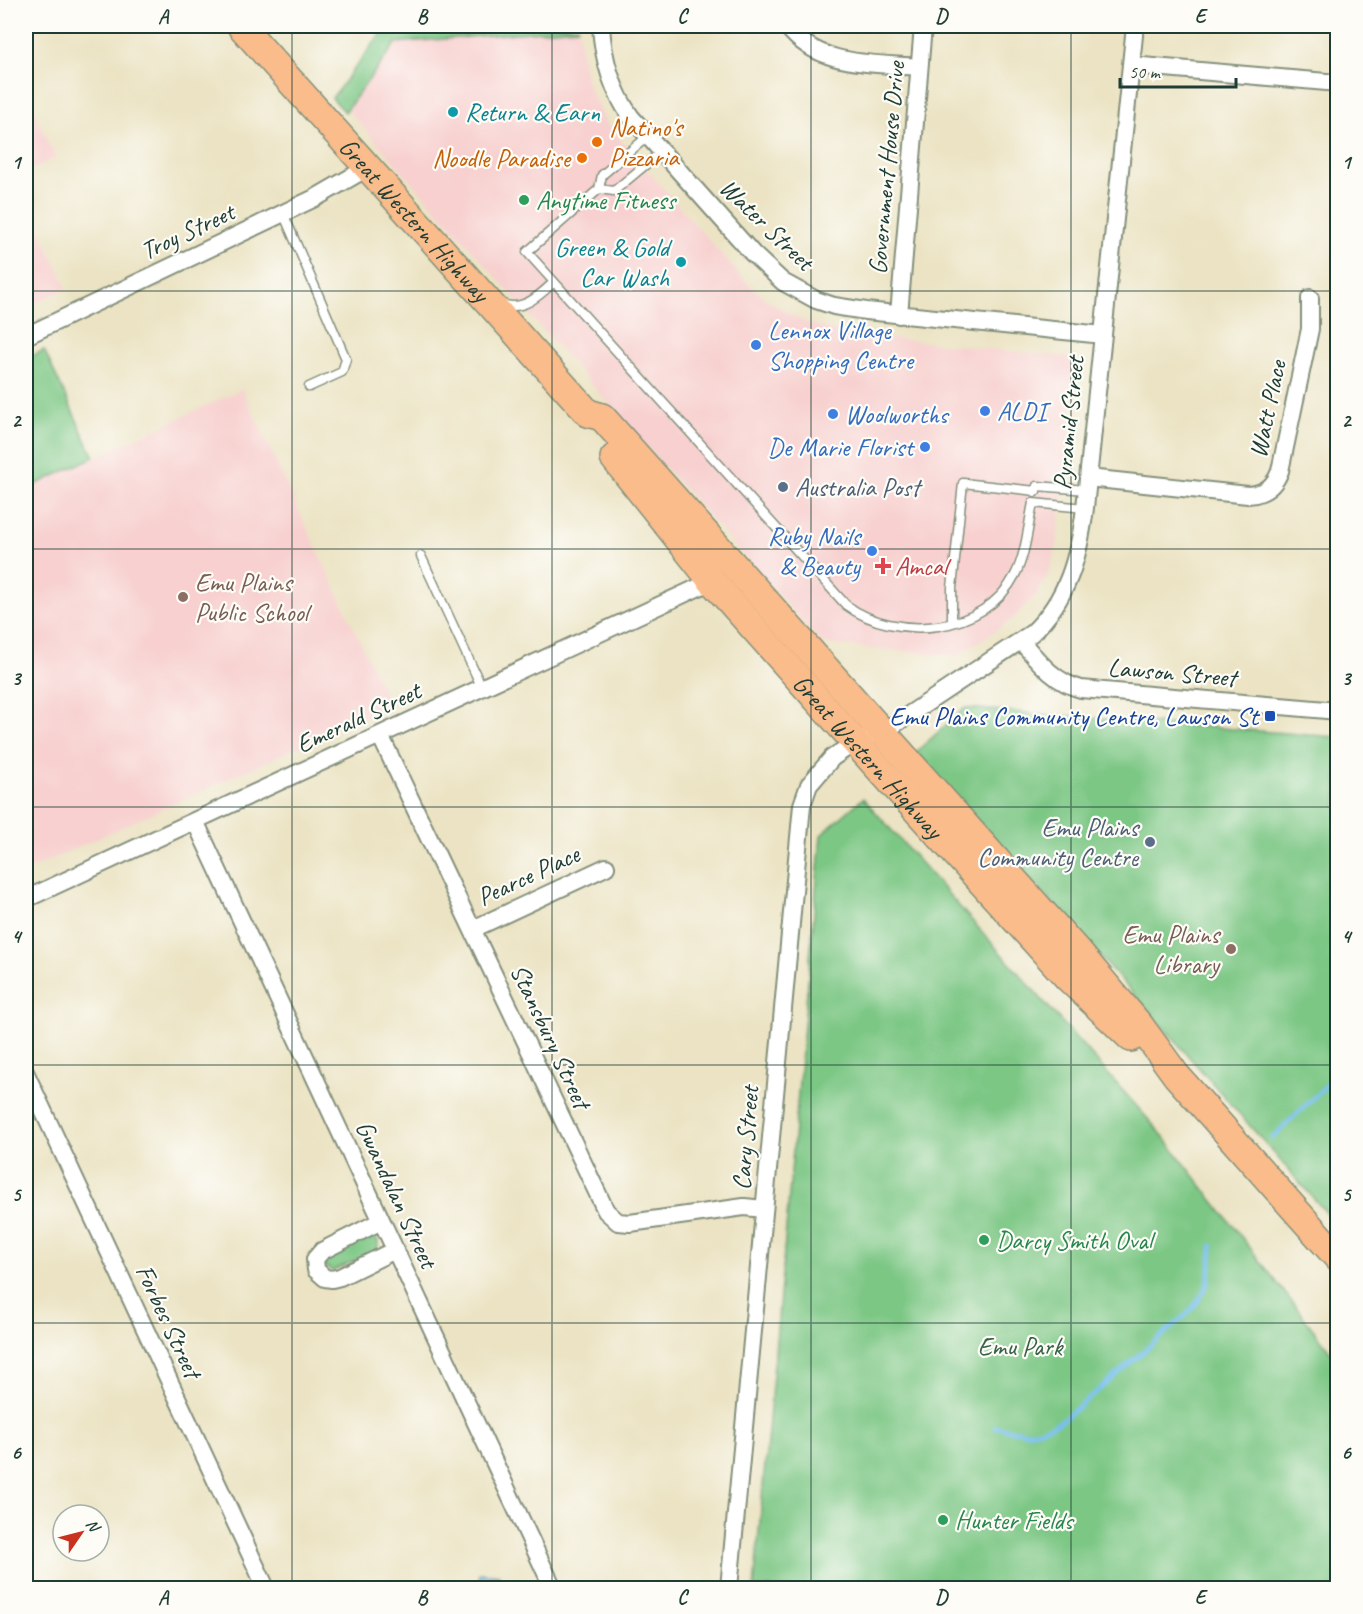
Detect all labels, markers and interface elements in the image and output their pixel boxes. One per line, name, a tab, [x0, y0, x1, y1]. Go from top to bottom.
text: A	[158, 4, 170, 29]
text: B	[417, 4, 429, 29]
text: C	[677, 4, 689, 29]
text: D	[935, 4, 949, 29]
text: E	[1195, 4, 1209, 29]
scale bar	[1120, 51, 1236, 89]
street label: Government House Drive	[861, 59, 912, 276]
text: 50 m	[1129, 61, 1162, 83]
place label: Return & Earn	[465, 96, 600, 129]
marker: Return & Earn	[446, 105, 460, 119]
place label: Natino's Pizzaria	[609, 111, 684, 174]
street label: Great Western Highway	[332, 131, 498, 311]
marker: Natino's Pizzaria	[590, 135, 604, 149]
place label: Noodle Paradise	[432, 142, 573, 175]
text: 1	[12, 150, 23, 175]
text: 1	[1342, 150, 1353, 175]
marker: Noodle Paradise	[575, 151, 589, 165]
street label: Water Street	[712, 171, 823, 279]
place label: Anytime Fitness	[536, 184, 677, 217]
marker: Anytime Fitness	[517, 193, 531, 207]
street label: Troy Street	[135, 194, 241, 267]
place label: Green & Gold Car Wash	[555, 231, 673, 294]
marker: Green & Gold Car Wash	[674, 255, 688, 269]
place label: Lennox Village Shopping Centre	[768, 314, 916, 377]
marker: Lennox Village Shopping Centre	[749, 338, 763, 352]
street label: Pyramid Street	[1045, 352, 1092, 491]
street label: Watt Place	[1241, 356, 1294, 461]
place label: ALDI	[997, 395, 1052, 428]
place label: Woolworths	[845, 398, 950, 431]
marker: ALDI	[978, 404, 992, 418]
marker: Woolworths	[826, 407, 840, 421]
text: 2	[12, 408, 23, 433]
text: 2	[1342, 408, 1353, 433]
place label: De Marie Florist	[767, 431, 915, 464]
marker: De Marie Florist	[918, 440, 932, 454]
place label: Australia Post	[795, 471, 923, 504]
marker: Australia Post	[776, 480, 790, 494]
place label: Ruby Nails & Beauty	[768, 520, 862, 583]
marker: Ruby Nails & Beauty	[865, 544, 879, 558]
place label: Amcal	[895, 550, 952, 583]
marker: Amcal	[876, 559, 890, 573]
place label: Emu Plains Public School	[195, 566, 313, 629]
marker: Emu Plains Public School	[176, 590, 190, 604]
street label: Lawson Street	[1107, 650, 1241, 695]
text: 3	[12, 666, 23, 691]
text: 3	[1342, 666, 1353, 691]
street label: Great Western Highway	[785, 667, 952, 847]
street label: Emerald Street	[291, 673, 428, 761]
place label: Emu Plains Community Centre, Lawson St	[890, 700, 1260, 733]
marker: Emu Plains Community Centre, Lawson St	[1263, 709, 1277, 723]
place label: Emu Plains Community Centre	[977, 811, 1140, 874]
marker: Emu Plains Community Centre	[1143, 835, 1157, 849]
street label: Pearce Place	[472, 837, 586, 913]
place label: Emu Plains Library	[1122, 918, 1221, 981]
text: 4	[12, 924, 24, 949]
text: 4	[1342, 924, 1354, 949]
marker: Emu Plains Library	[1224, 942, 1238, 956]
street label: Stansbury Street	[503, 959, 600, 1117]
street label: Cary Street	[725, 1082, 767, 1191]
street label: Gwandalan Street	[348, 1115, 446, 1275]
text: 5	[12, 1182, 23, 1207]
text: 5	[1342, 1182, 1353, 1207]
place label: Darcy Smith Oval	[996, 1224, 1157, 1257]
marker: Darcy Smith Oval	[977, 1233, 991, 1247]
street label: Forbes Street	[128, 1259, 211, 1386]
park label: Emu Park	[978, 1330, 1065, 1363]
text: 6	[11, 1440, 22, 1465]
text: 6	[1341, 1440, 1352, 1465]
north arrow	[51, 1503, 111, 1563]
place label: Hunter Fields	[955, 1504, 1075, 1537]
marker: Hunter Fields	[936, 1513, 950, 1527]
text: N	[81, 1515, 105, 1537]
text: A	[158, 1585, 170, 1610]
text: B	[417, 1585, 429, 1610]
text: C	[677, 1585, 689, 1610]
text: D	[935, 1585, 949, 1610]
text: E	[1195, 1585, 1209, 1610]

